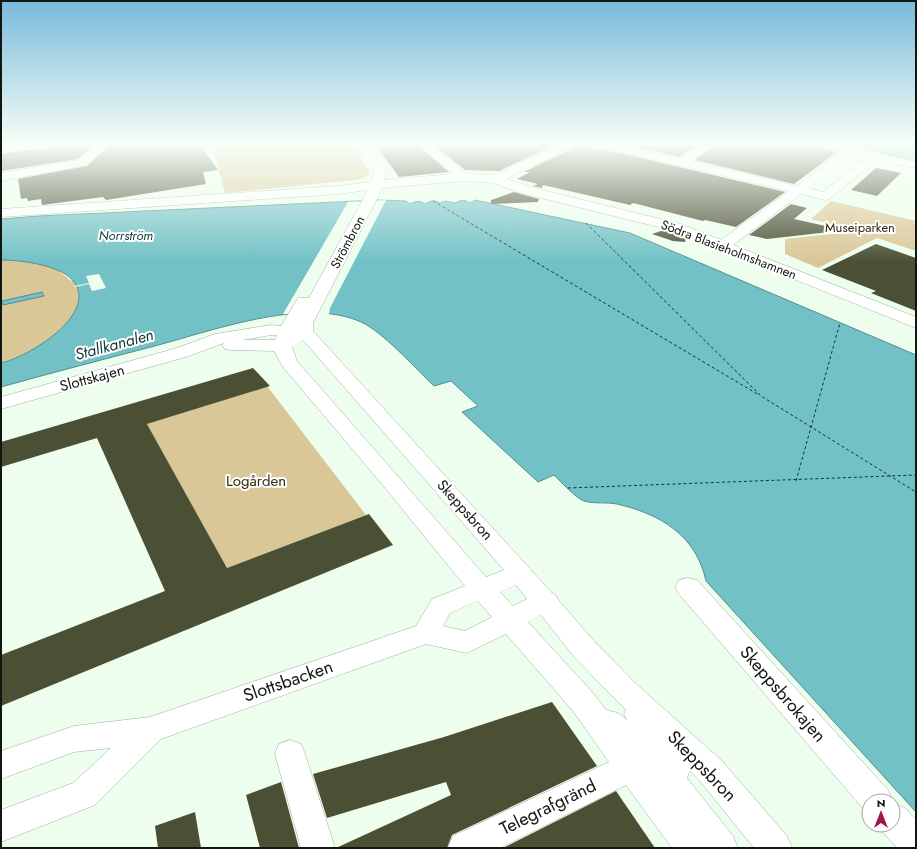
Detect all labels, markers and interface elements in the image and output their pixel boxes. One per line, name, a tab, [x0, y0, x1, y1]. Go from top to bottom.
street label: Strömbron	[326, 212, 369, 272]
street label: Södra Blasieholmshamnen	[658, 215, 799, 284]
park label: Museiparken	[825, 218, 895, 237]
water label: Norrström	[99, 226, 153, 245]
water label: Stallkanalen	[72, 323, 156, 366]
street label: Slottskajen	[57, 359, 127, 397]
park label: Logården	[226, 470, 286, 492]
street label: Skeppsbron	[432, 475, 498, 545]
street label: Skeppsbrokajen	[734, 640, 832, 748]
street label: Slottsbacken	[240, 653, 336, 709]
street label: Skeppsbron	[661, 725, 743, 807]
street label: Telegrafgränd	[495, 772, 601, 842]
north arrow	[861, 793, 901, 833]
text: N	[877, 795, 885, 811]

